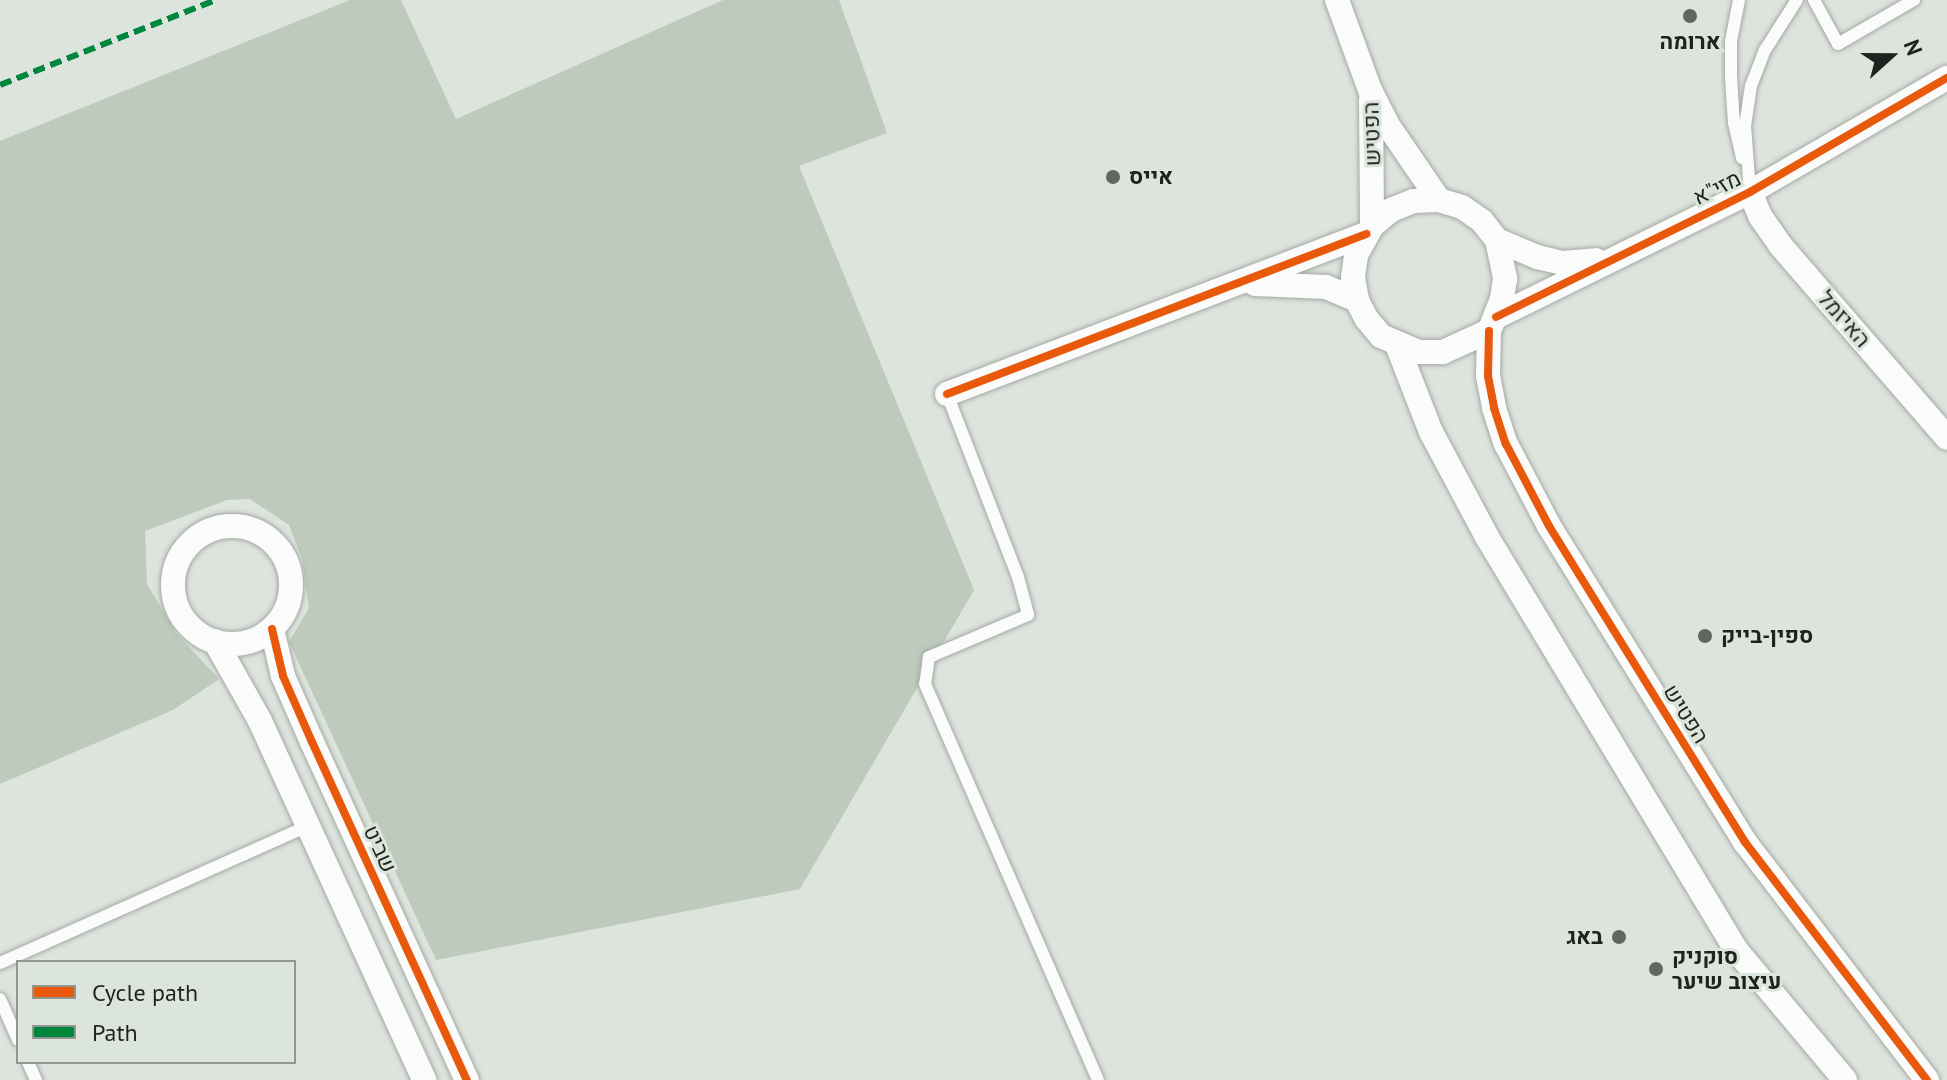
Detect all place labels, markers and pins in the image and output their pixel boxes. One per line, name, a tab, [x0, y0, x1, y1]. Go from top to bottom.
marker: ארומה	[1681, 7, 1699, 25]
place label: ארומה	[1660, 29, 1720, 55]
place label: אייס	[1129, 164, 1173, 190]
marker: אייס	[1104, 168, 1122, 186]
place label: ספין-בייק	[1721, 623, 1813, 649]
marker: ספין-בייק	[1696, 627, 1714, 645]
place label: באג	[1567, 924, 1603, 950]
marker: באג	[1610, 928, 1628, 946]
place label: סוקניק עיצוב שיער	[1672, 943, 1782, 994]
marker: סוקניק עיצוב שיער	[1647, 960, 1665, 978]

